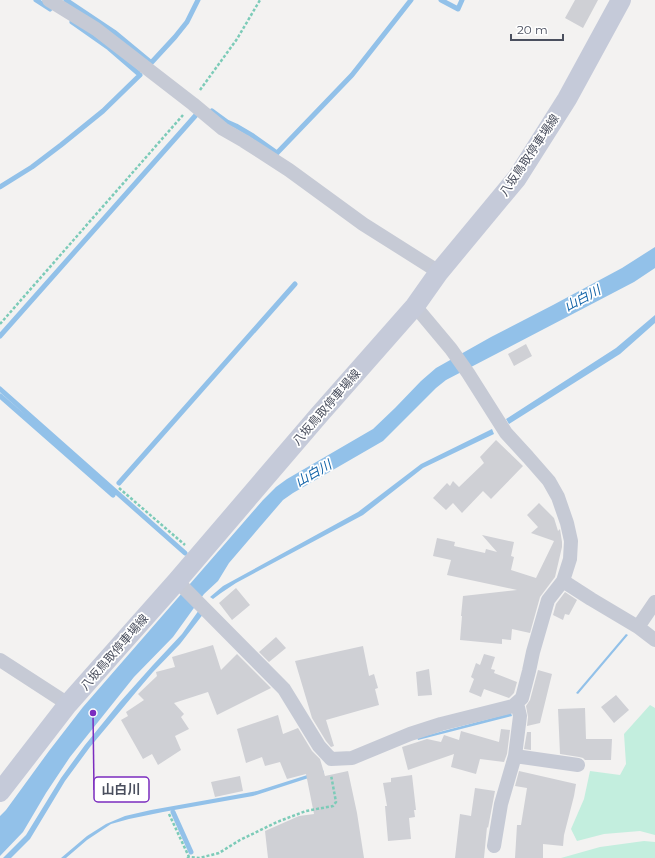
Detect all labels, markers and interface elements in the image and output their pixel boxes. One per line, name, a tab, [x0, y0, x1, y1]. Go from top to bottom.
scale bar	[511, 16, 563, 42]
text: 20 m	[517, 22, 548, 37]
street label: 八坂鳥取停車場線	[496, 111, 562, 199]
water label: 山白川	[561, 281, 605, 314]
street label: 八坂鳥取停車場線	[289, 366, 363, 448]
water label: 山白川	[292, 455, 336, 490]
street label: 八坂鳥取停車場線	[77, 611, 151, 693]
callout: 山白川	[94, 777, 149, 802]
text: 山白川	[101, 781, 141, 797]

